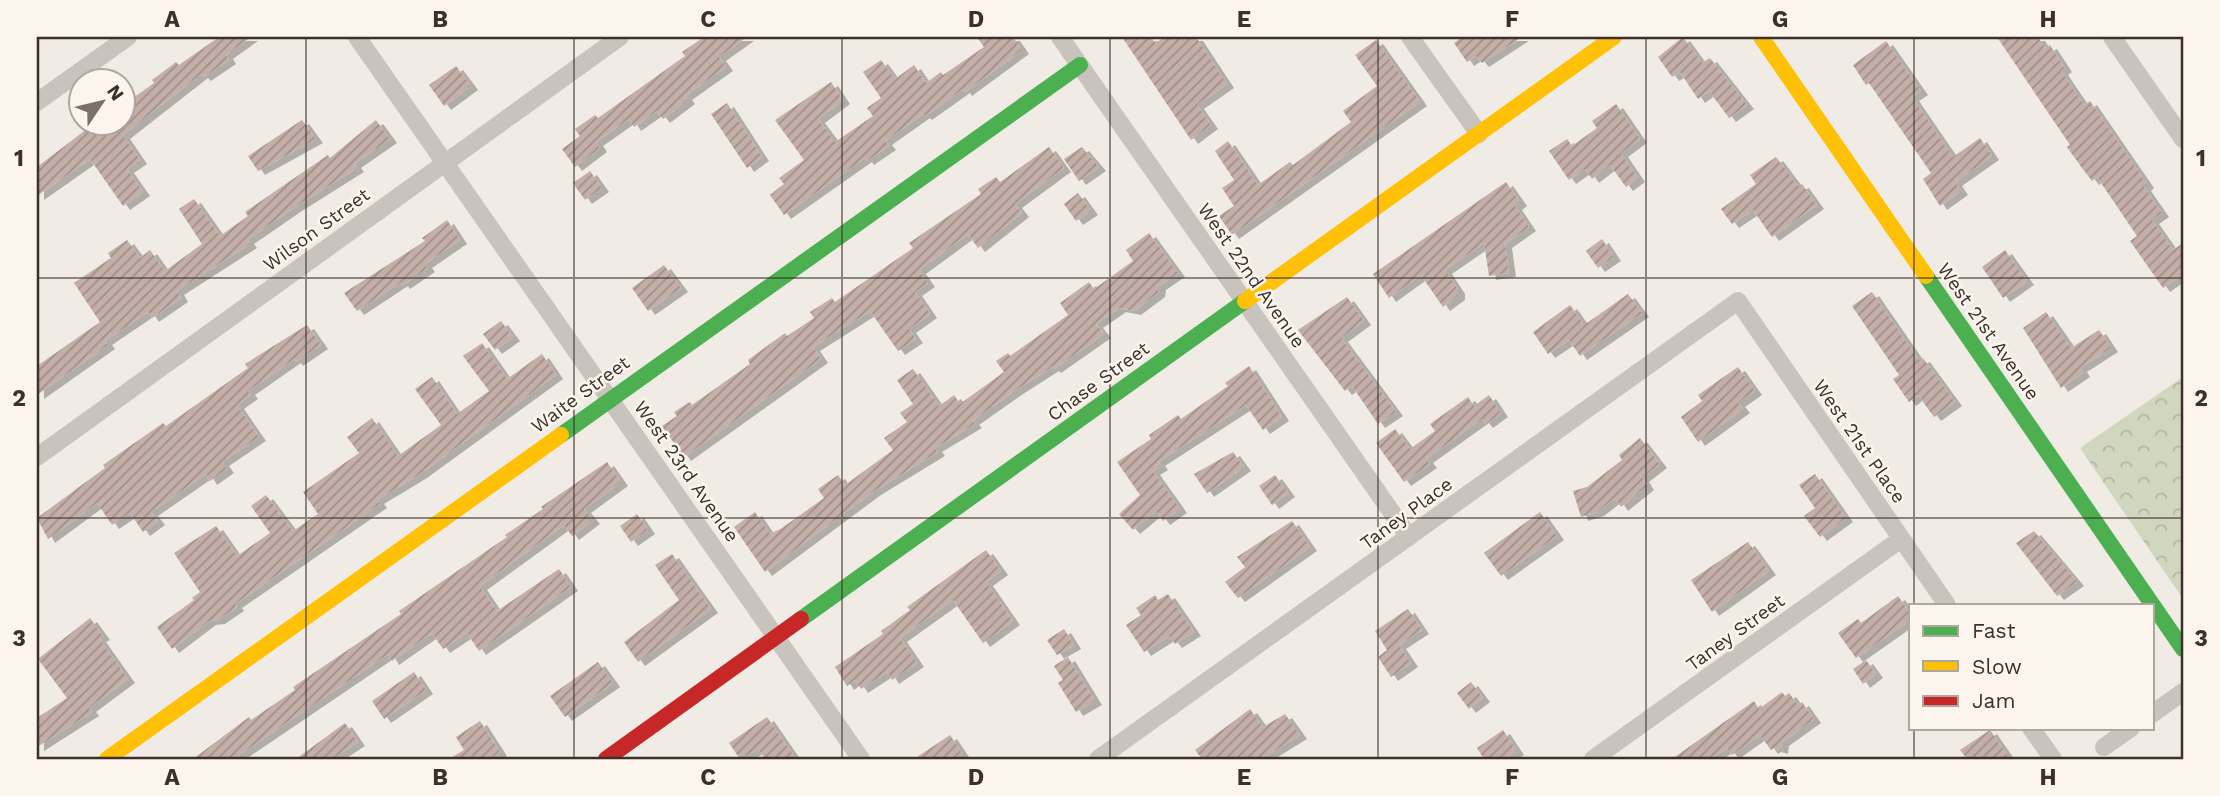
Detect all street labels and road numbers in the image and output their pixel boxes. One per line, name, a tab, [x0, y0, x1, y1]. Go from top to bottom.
street label: Wilson Street	[259, 183, 374, 276]
street label: West 22nd Avenue	[1193, 198, 1310, 352]
street label: West 21st Avenue	[1933, 258, 2045, 404]
street label: Chase Street	[1043, 337, 1154, 426]
street label: Waite Street	[527, 351, 634, 438]
street label: West 21st Place	[1808, 375, 1911, 508]
street label: West 23rd Avenue	[629, 396, 744, 546]
street label: Taney Place	[1356, 472, 1457, 554]
street label: Taney Street	[1682, 589, 1789, 676]

